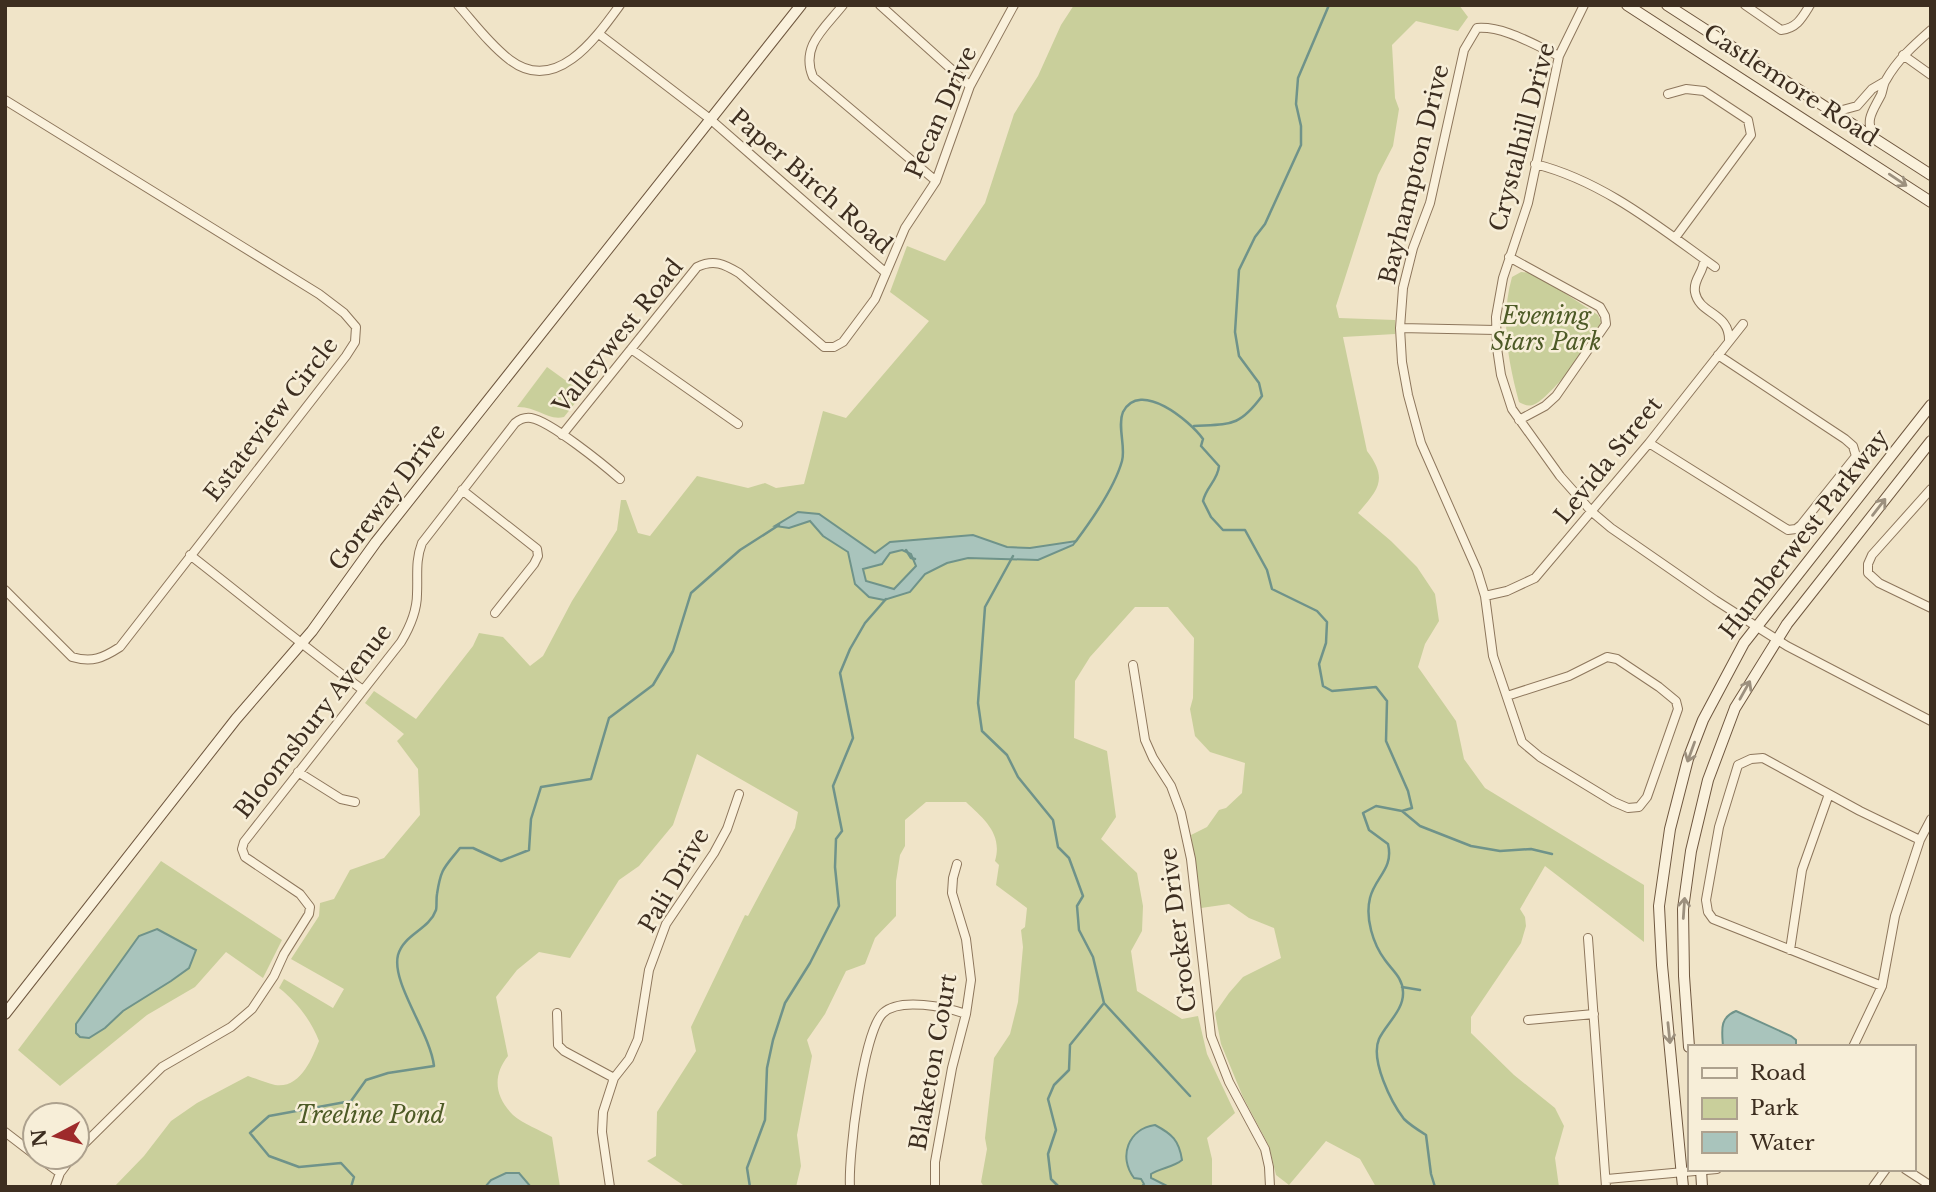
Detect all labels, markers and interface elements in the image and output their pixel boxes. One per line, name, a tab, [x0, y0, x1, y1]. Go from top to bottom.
street label: Castlemore Road	[1698, 18, 1884, 152]
street label: Crystalhill Drive	[1483, 40, 1561, 234]
street label: Pecan Drive	[899, 42, 983, 182]
street label: Bayhampton Drive	[1373, 61, 1455, 287]
street label: Paper Birch Road	[724, 103, 898, 259]
one-way arrow	[1888, 173, 1908, 187]
street label: Valleywest Road	[547, 253, 689, 420]
park label: Evening Stars Park	[1491, 302, 1601, 356]
street label: Estateview Circle	[198, 331, 344, 507]
street label: Levida Street	[1548, 391, 1668, 529]
street label: Goreway Drive	[323, 418, 451, 576]
street label: Humberwest Parkway	[1714, 424, 1895, 644]
one-way arrow	[1871, 498, 1886, 516]
street label: Bloomsbury Avenue	[228, 618, 398, 824]
one-way arrow	[1739, 680, 1752, 701]
one-way arrow	[1684, 740, 1696, 762]
street label: Pali Drive	[633, 823, 715, 937]
street label: Crocker Drive	[1154, 846, 1202, 1014]
one-way arrow	[1678, 897, 1691, 920]
street label: Blaketon Court	[904, 971, 962, 1153]
one-way arrow	[1663, 1021, 1676, 1044]
legend	[1688, 1045, 1915, 1171]
text: Road	[1750, 1060, 1806, 1086]
text: Park	[1750, 1095, 1799, 1121]
north arrow	[21, 1101, 91, 1171]
park label: Treeline Pond	[295, 1101, 445, 1129]
text: N	[27, 1128, 52, 1148]
text: Water	[1749, 1130, 1814, 1156]

